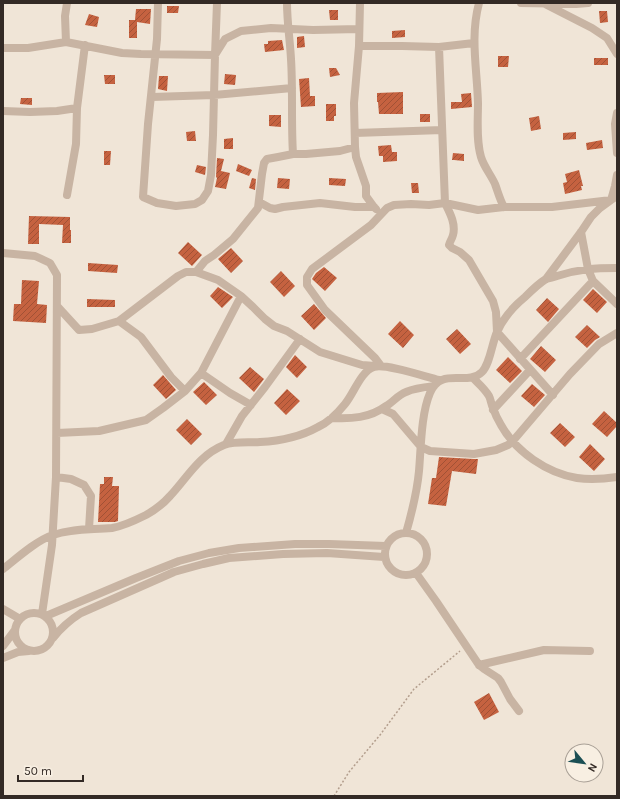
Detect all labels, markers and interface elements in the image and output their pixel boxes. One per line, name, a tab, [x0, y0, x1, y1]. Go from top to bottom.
north arrow	[564, 743, 604, 783]
scale bar	[18, 757, 83, 783]
text: N	[585, 761, 600, 774]
text: 50 m	[24, 764, 52, 778]

